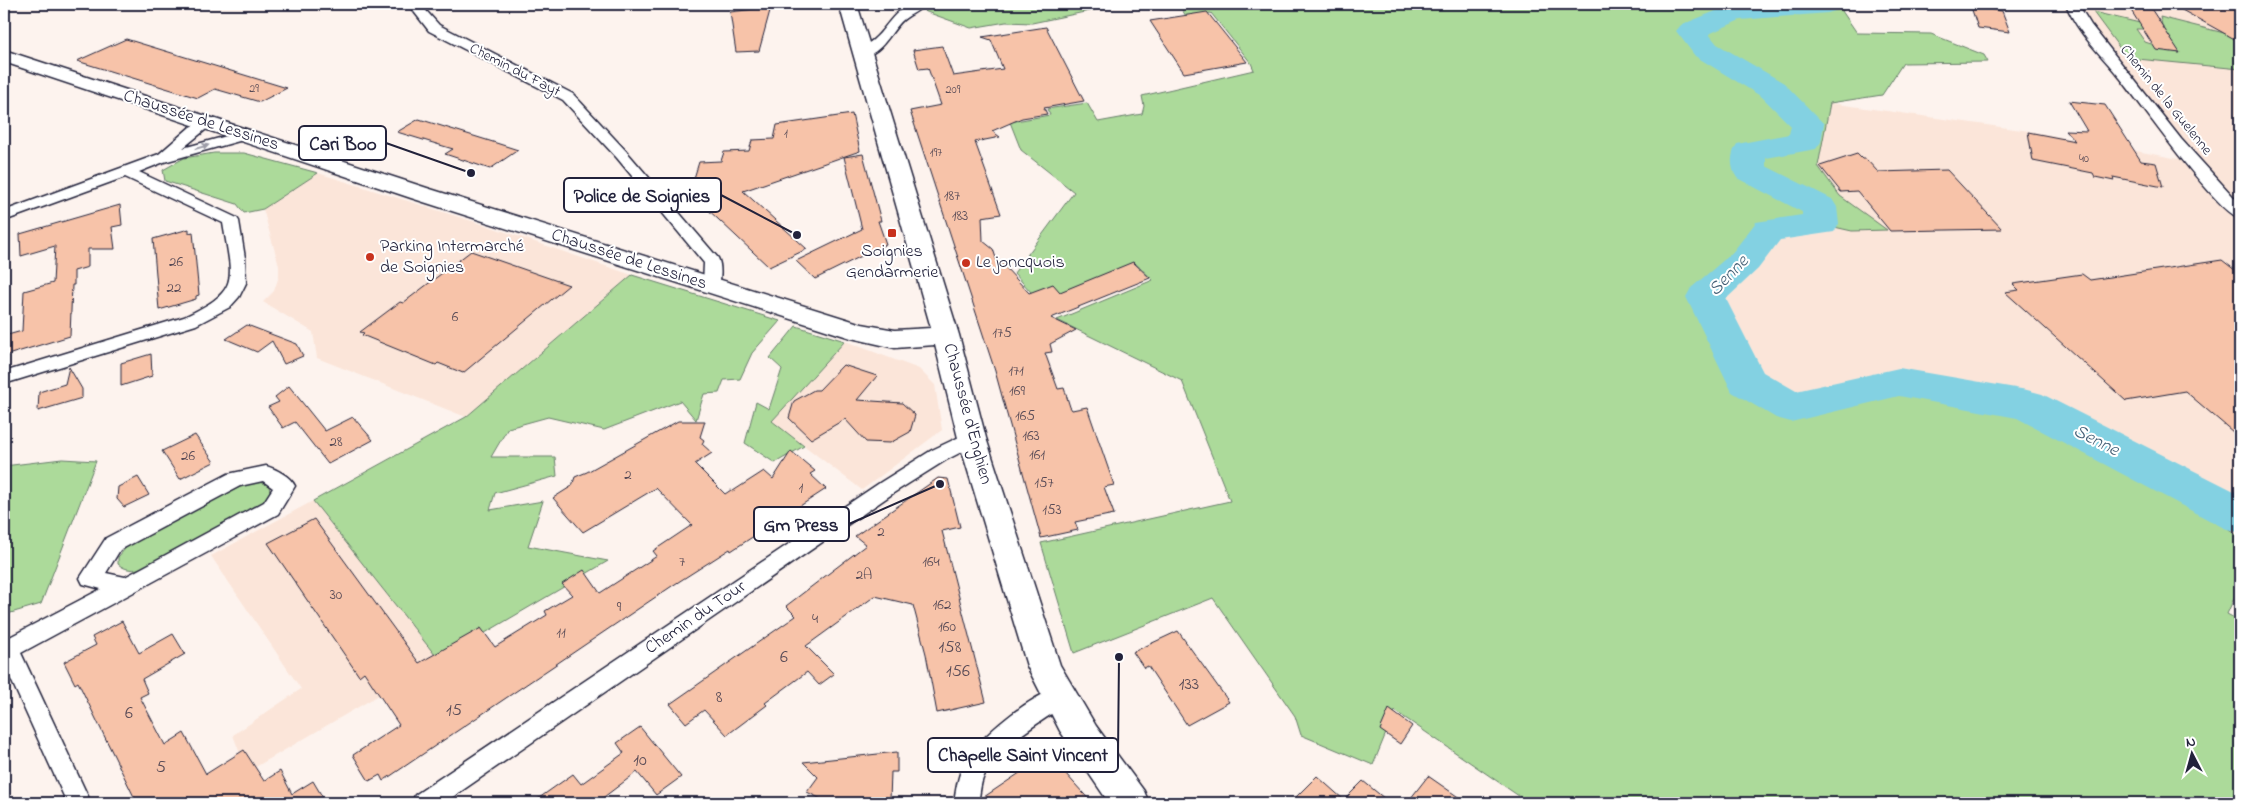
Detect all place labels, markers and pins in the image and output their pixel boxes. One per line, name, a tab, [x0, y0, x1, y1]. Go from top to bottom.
callout: Cari Boo	[299, 126, 386, 160]
callout: Police de Soignies	[564, 178, 721, 212]
marker: Soignies Gendarmerie	[886, 227, 898, 239]
place label: Parking Intermarché de Soignies	[380, 234, 525, 282]
place label: Soignies Gendarmerie	[846, 239, 939, 286]
place label: Le joncquois	[976, 250, 1065, 276]
marker: Parking Intermarché de Soignies	[364, 251, 376, 263]
marker: Le joncquois	[960, 257, 972, 269]
callout: Gm Press	[754, 507, 849, 541]
callout: Chapelle Saint Vincent	[928, 738, 1118, 772]

